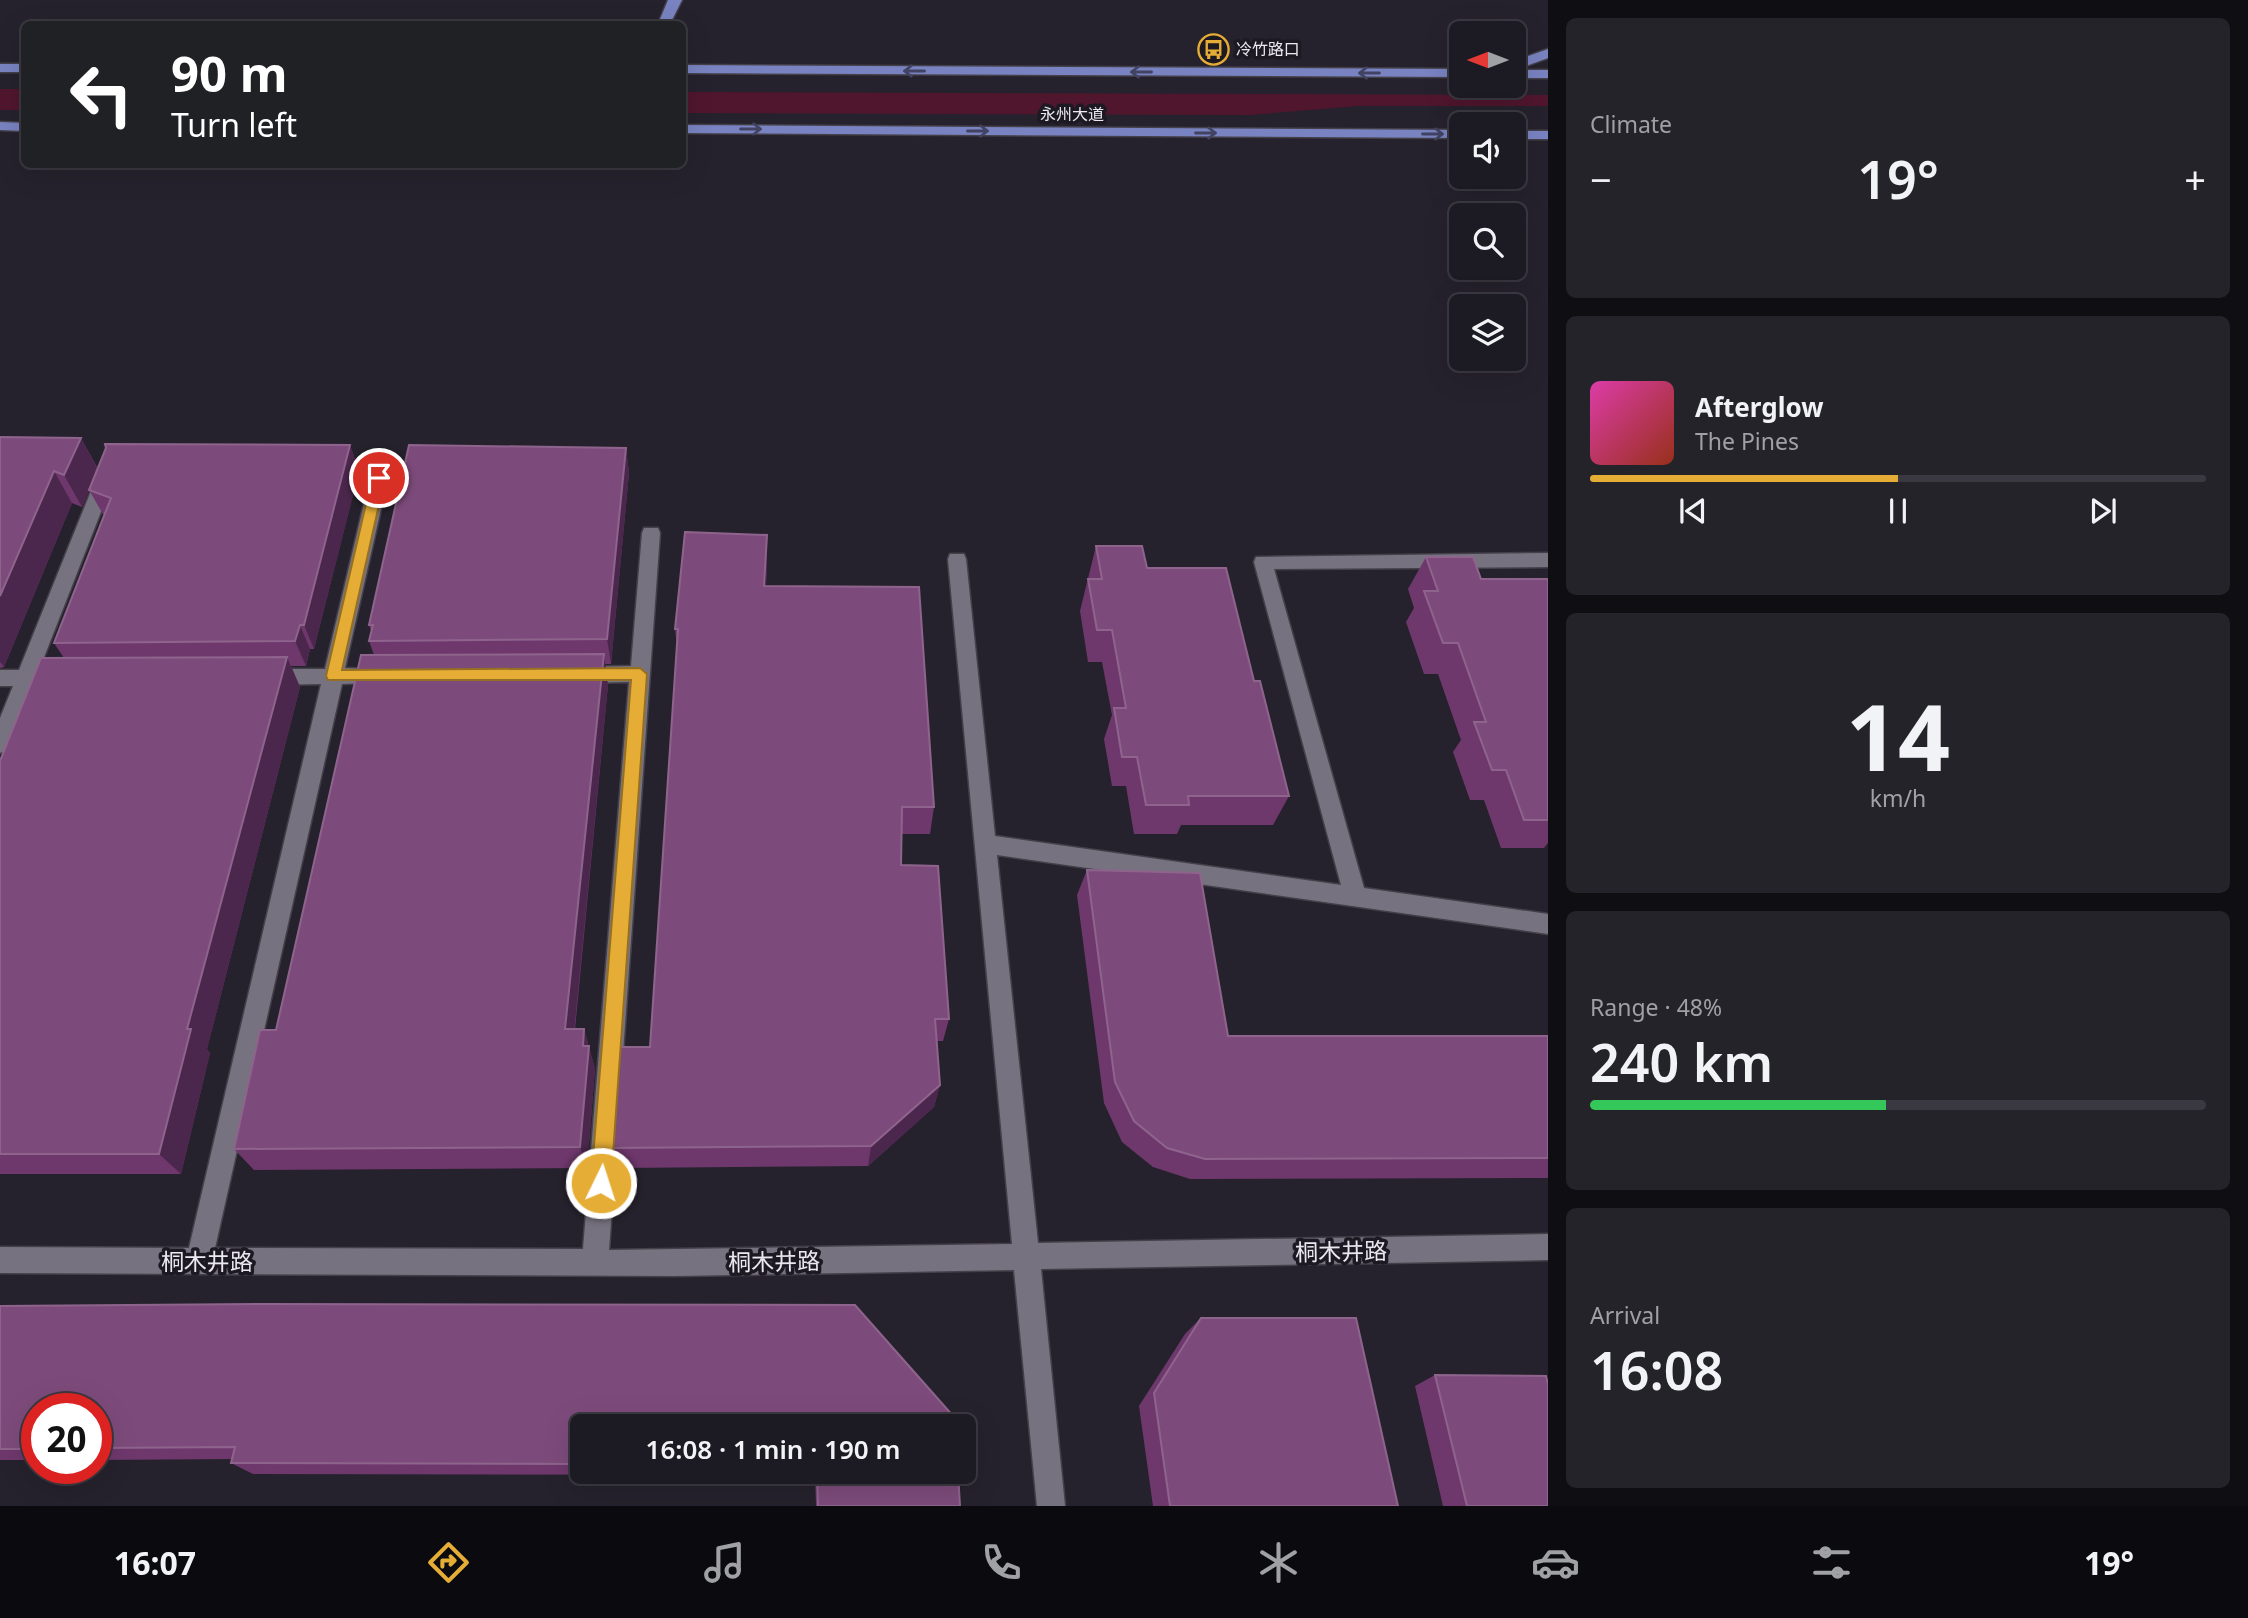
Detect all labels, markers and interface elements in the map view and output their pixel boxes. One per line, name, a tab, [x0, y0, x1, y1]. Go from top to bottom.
north arrow	[1449, 21, 1526, 98]
map controls	[1449, 21, 1526, 371]
bus stop icon: 冷竹路口	[1196, 32, 1230, 66]
place label: 冷竹路口	[1236, 38, 1300, 60]
text: 90 m	[171, 40, 288, 106]
icon: left	[56, 49, 147, 140]
one-way arrow	[902, 64, 925, 77]
one-way arrow	[1130, 65, 1153, 79]
one-way arrow	[1357, 66, 1380, 80]
text: Turn left	[171, 103, 297, 146]
street label: 永州大道	[1040, 103, 1104, 125]
text: Climate	[1590, 108, 1672, 140]
button: sound	[1449, 112, 1526, 189]
one-way arrow	[739, 122, 762, 136]
one-way arrow	[966, 124, 989, 138]
one-way arrow	[1194, 126, 1217, 139]
one-way arrow	[1421, 127, 1444, 141]
text: 19°	[1857, 143, 1939, 214]
text: −	[1590, 153, 1612, 205]
text: +	[2184, 153, 2206, 205]
button: search	[1449, 203, 1526, 280]
button: layers	[1449, 294, 1526, 371]
text: Afterglow	[1695, 389, 1823, 425]
text: The Pines	[1695, 425, 1799, 457]
pin	[349, 448, 409, 508]
icon: arrive	[360, 459, 398, 497]
icon: previous	[1674, 492, 1712, 530]
icon: pause	[1879, 492, 1917, 530]
icon: next	[2084, 492, 2122, 530]
text: 14	[1846, 674, 1950, 798]
text: km/h	[1870, 782, 1926, 814]
text: Range · 48%	[1590, 991, 1722, 1023]
text: 240 km	[1590, 1026, 1773, 1097]
position arrow	[564, 1146, 638, 1220]
street label: 桐木井路	[1295, 1234, 1387, 1268]
street label: 桐木井路	[728, 1244, 820, 1278]
street label: 桐木井路	[161, 1245, 253, 1277]
text: Arrival	[1590, 1299, 1660, 1331]
text: 16:08	[1590, 1334, 1723, 1405]
speed limit sign: 20	[21, 1393, 112, 1484]
text: 16:08 · 1 min · 190 m	[646, 1431, 900, 1467]
icon: directions	[424, 1538, 473, 1587]
icon: music	[700, 1538, 749, 1587]
icon: phone	[977, 1538, 1026, 1587]
icon: climate	[1254, 1538, 1303, 1587]
icon: car	[1531, 1538, 1580, 1587]
icon: filters	[1807, 1538, 1856, 1587]
text: 16:07	[114, 1541, 196, 1584]
text: 19°	[2084, 1541, 2134, 1584]

